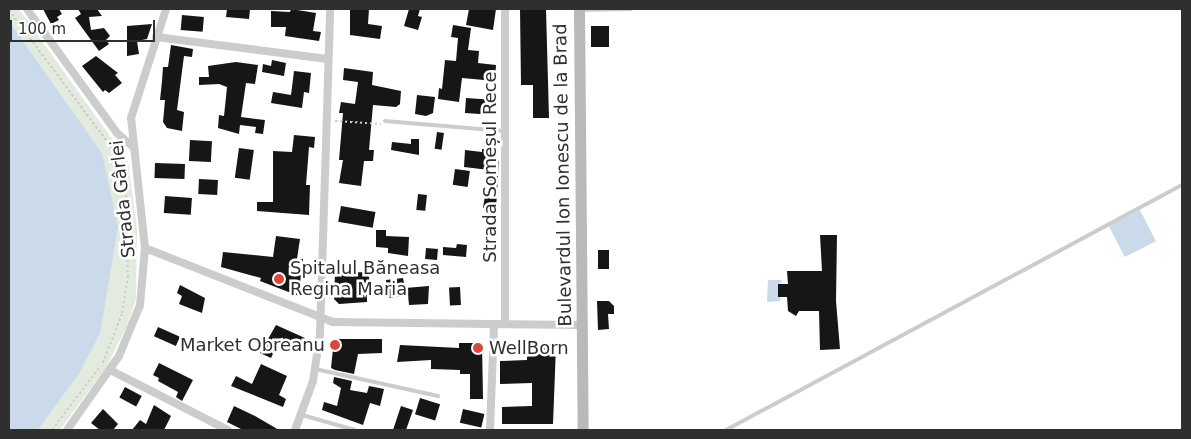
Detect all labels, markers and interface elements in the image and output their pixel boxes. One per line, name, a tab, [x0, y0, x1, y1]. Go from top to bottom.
scale bar	[12, 10, 158, 42]
text: 100 m	[18, 20, 66, 38]
street label: Bulevardul Ion Ionescu de la Brad	[550, 23, 576, 327]
street label: Strada Someșul Rece	[479, 71, 501, 263]
street label: Strada Gârlei	[106, 139, 140, 259]
place label: Spitalul Băneasa Regina Maria	[290, 258, 440, 300]
marker: Spitalul Băneasa Regina Maria	[272, 272, 286, 286]
place label: Market Obreanu	[180, 334, 325, 356]
place label: WellBorn	[489, 337, 569, 359]
marker: Market Obreanu	[329, 339, 341, 351]
marker: WellBorn	[471, 341, 485, 355]

